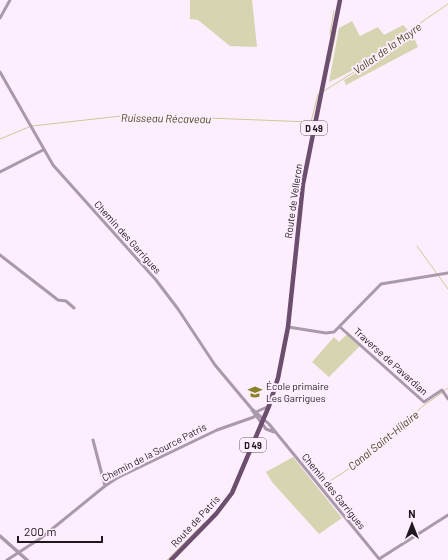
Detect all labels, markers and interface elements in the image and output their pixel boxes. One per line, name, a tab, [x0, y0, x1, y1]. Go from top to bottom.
water label: Vallat de la Mayre	[350, 19, 424, 76]
water label: Ruisseau Récaveau	[121, 111, 211, 125]
road number: D 49	[301, 121, 327, 135]
street label: Route de Velleron	[282, 163, 304, 239]
street label: Chemin des Garrigues	[92, 198, 164, 276]
street label: Traverse de Pavardian	[352, 325, 430, 397]
place label: École primaire Les Garrigues	[266, 380, 329, 404]
school or university icon: École primaire Les Garrigues	[247, 384, 263, 400]
water label: Canal Saint-Hilaire	[345, 407, 421, 472]
street label: Chemin de la Source Patris	[100, 420, 208, 484]
road number: D 49	[240, 438, 266, 452]
street label: Chemin des Garrigues	[300, 451, 368, 532]
street label: Route de Patris	[168, 493, 222, 549]
north arrow	[392, 504, 432, 544]
text: N	[408, 507, 416, 520]
scale bar	[18, 518, 102, 544]
text: 200 m	[24, 524, 56, 538]

